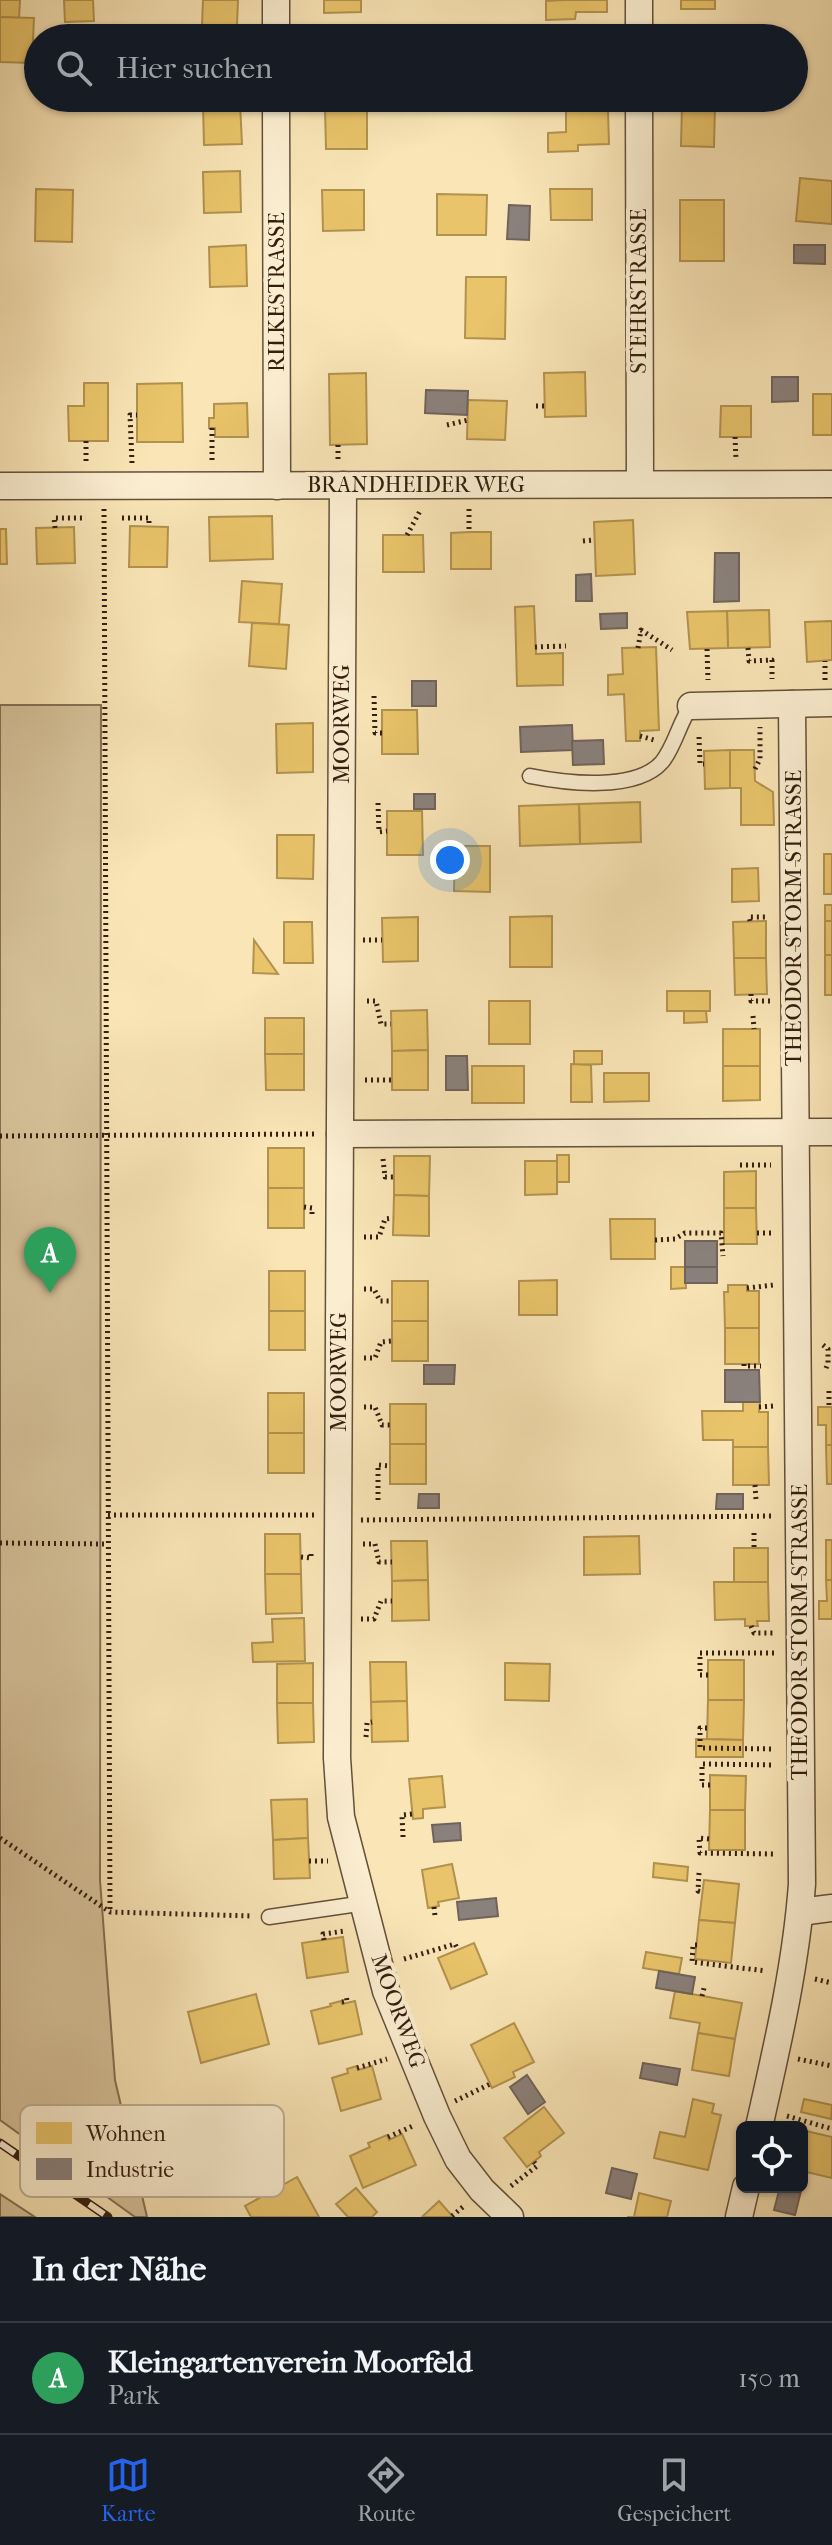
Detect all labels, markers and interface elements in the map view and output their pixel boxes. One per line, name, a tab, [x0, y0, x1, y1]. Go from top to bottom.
search box	[24, 24, 808, 112]
icon: search	[52, 46, 96, 90]
text: Hier suchen	[116, 51, 272, 86]
street label: STEHRSTRASSE	[626, 208, 652, 374]
street label: RILKESTRASSE	[264, 212, 290, 372]
street label: BRANDHEIDER WEG	[307, 472, 525, 498]
street label: MOORWEG	[329, 664, 355, 784]
street label: THEODOR-STORM-STRASSE	[781, 770, 807, 1066]
your location	[430, 840, 470, 880]
pin: A	[24, 1227, 76, 1293]
street label: MOORWEG	[326, 1312, 352, 1432]
street label: THEODOR-STORM-STRASSE	[787, 1484, 813, 1780]
street label: MOORWEG	[365, 1950, 431, 2072]
legend	[20, 2105, 284, 2197]
text: Wohnen	[85, 2121, 166, 2147]
map controls	[736, 2121, 808, 2193]
button: locate	[736, 2121, 808, 2193]
text: Industrie	[86, 2157, 174, 2183]
text: In der Nähe	[32, 2249, 206, 2289]
text: Kleingartenverein Moorfeld	[108, 2345, 472, 2380]
text: A	[50, 2363, 66, 2394]
text: 150 m	[738, 2363, 800, 2394]
text: Park	[108, 2380, 160, 2411]
tab: Karte	[101, 2453, 156, 2527]
tab: Route	[358, 2453, 415, 2527]
tab: Gespeichert	[617, 2453, 731, 2527]

